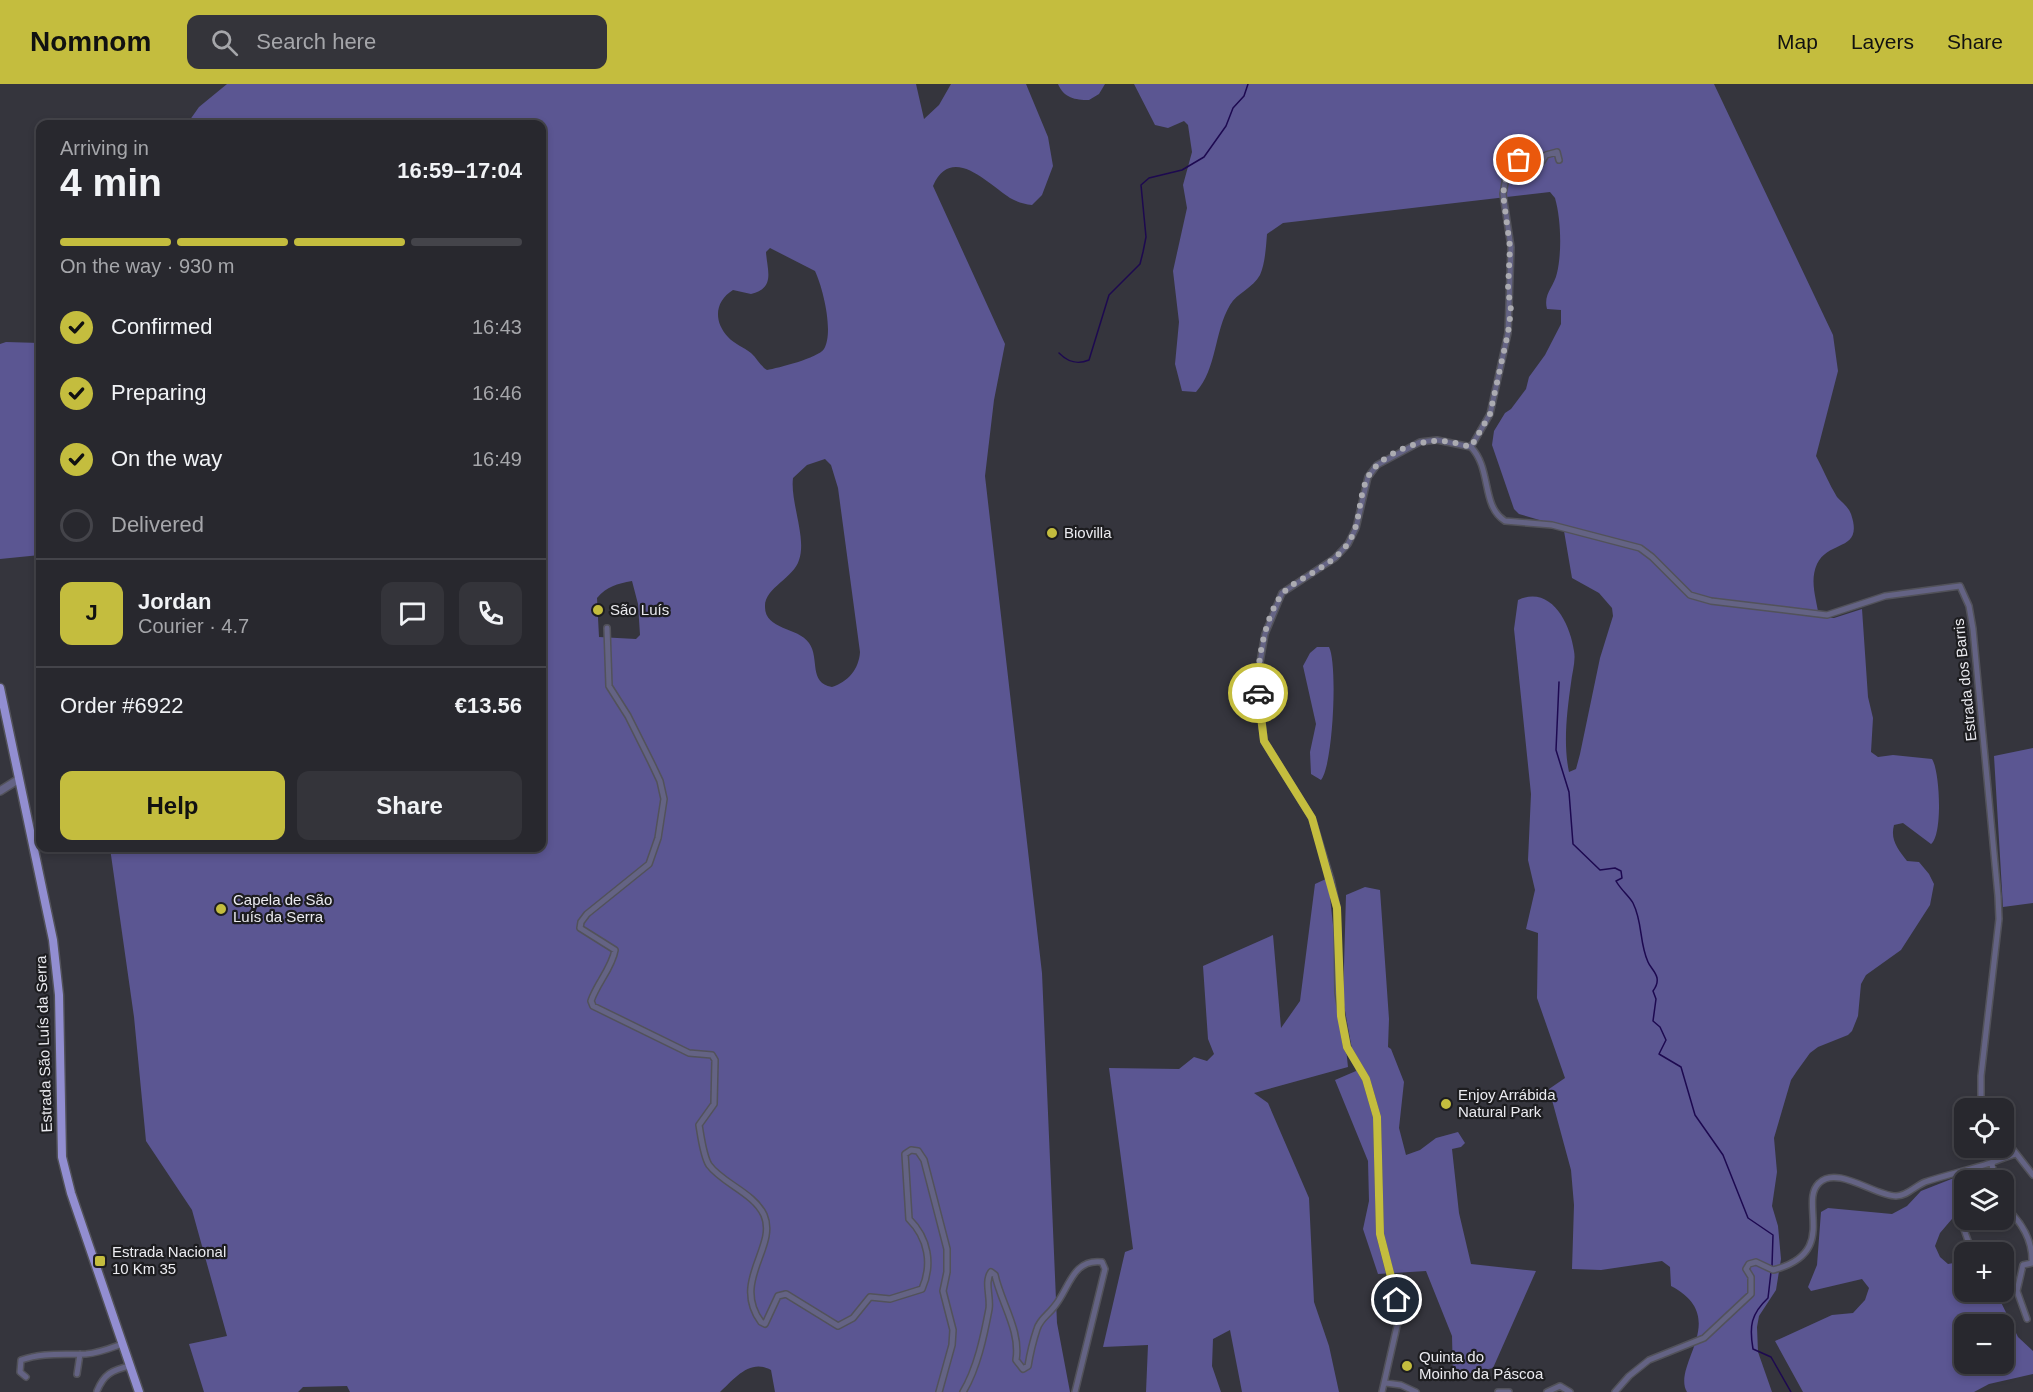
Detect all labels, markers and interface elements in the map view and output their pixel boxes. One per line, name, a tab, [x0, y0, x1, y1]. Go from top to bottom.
search box	[187, 15, 607, 69]
text: Nomnom	[30, 26, 151, 57]
icon: search	[208, 26, 241, 59]
text: Search here	[256, 29, 376, 54]
text: Map	[1777, 30, 1818, 53]
text: Layers	[1851, 30, 1914, 53]
text: Share	[1947, 30, 2003, 53]
pin	[1493, 134, 1544, 185]
text: Arriving in	[60, 137, 149, 159]
icon: bag	[1502, 143, 1535, 176]
text: 16:59–17:04	[397, 158, 522, 183]
text: 4 min	[60, 161, 162, 204]
text: On the way · 930 m	[60, 255, 235, 277]
icon: check	[60, 311, 93, 344]
text: Confirmed	[111, 314, 212, 339]
text: 16:43	[472, 316, 522, 338]
icon: check	[60, 377, 93, 410]
text: Preparing	[111, 380, 206, 405]
text: 16:46	[472, 382, 522, 404]
icon: check	[60, 443, 93, 476]
text: On the way	[111, 446, 222, 471]
text: 16:49	[472, 448, 522, 470]
text: Delivered	[111, 512, 204, 537]
place label: Biovilla	[1064, 524, 1112, 541]
marker: Biovilla	[1045, 526, 1059, 540]
button: chat	[381, 582, 444, 645]
button: phone	[459, 582, 522, 645]
text: Jordan	[138, 589, 211, 614]
text: J	[85, 600, 98, 625]
place label: São Luís	[610, 601, 669, 618]
marker: São Luís	[591, 603, 605, 617]
text: Courier · 4.7	[138, 615, 249, 637]
street label: Estrada dos Barris	[1950, 618, 1979, 742]
courier	[1228, 663, 1288, 723]
icon: car	[1242, 677, 1275, 710]
text: Order #6922	[60, 693, 184, 718]
text: €13.56	[455, 693, 522, 718]
button: Help	[60, 771, 285, 840]
button: Share	[297, 771, 522, 840]
place label: Capela de São Luís da Serra	[233, 891, 332, 925]
marker: Capela de São Luís da Serra	[214, 902, 228, 916]
street label: Estrada São Luís da Serra	[32, 955, 55, 1133]
place label: Enjoy Arrábida Natural Park	[1458, 1086, 1556, 1120]
marker: Enjoy Arrábida Natural Park	[1439, 1097, 1453, 1111]
map controls	[1954, 1098, 2014, 1374]
button: locate	[1954, 1098, 2014, 1158]
button: layers	[1954, 1170, 2014, 1230]
button: +	[1954, 1242, 2014, 1302]
place label: Estrada Nacional 10 Km 35	[112, 1243, 226, 1277]
marker: Estrada Nacional 10 Km 35	[93, 1254, 107, 1268]
pin	[1371, 1274, 1422, 1325]
icon: home	[1380, 1283, 1413, 1316]
button: −	[1954, 1314, 2014, 1374]
place label: Quinta do Moinho da Páscoa	[1419, 1348, 1544, 1382]
marker: Quinta do Moinho da Páscoa	[1400, 1359, 1414, 1373]

